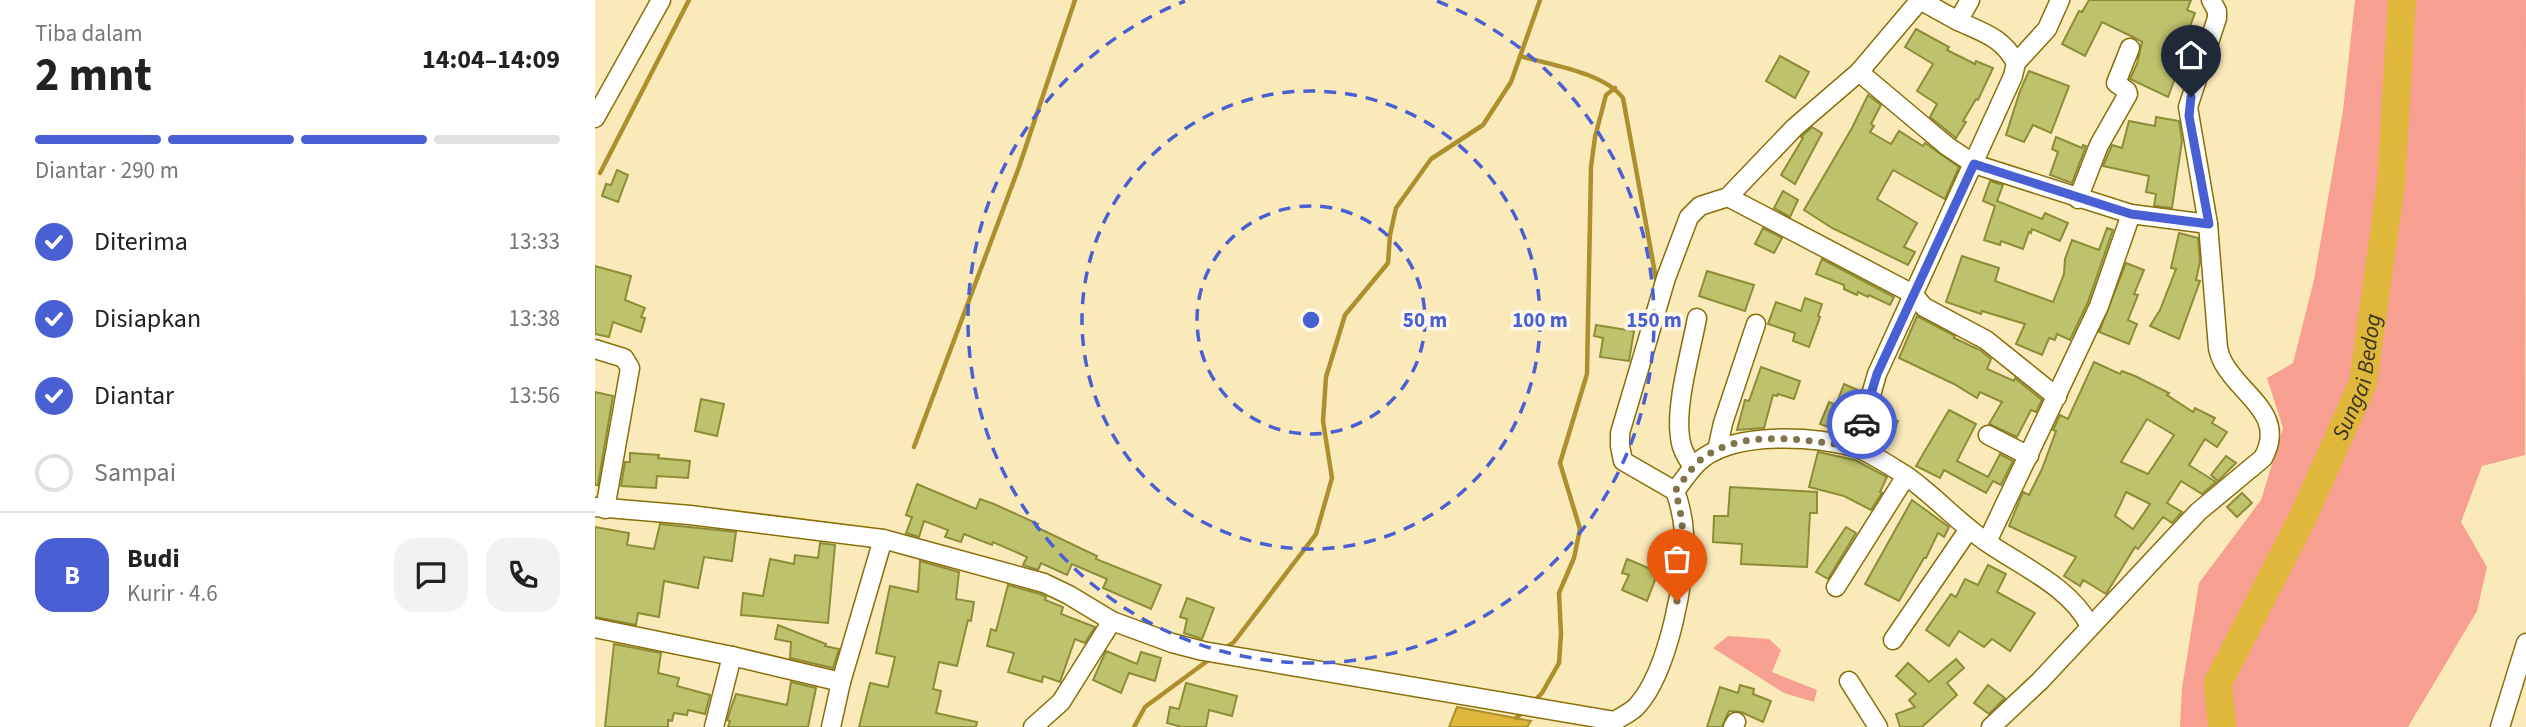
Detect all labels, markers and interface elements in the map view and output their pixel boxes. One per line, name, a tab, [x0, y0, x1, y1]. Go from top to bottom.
text: Tiba dalam	[35, 17, 142, 50]
pin	[2161, 25, 2221, 97]
icon: home	[2172, 36, 2210, 74]
text: 14:04–14:09	[422, 41, 560, 78]
text: 2 mnt	[35, 43, 152, 108]
text: Diantar · 290 m	[35, 154, 179, 187]
icon: check	[35, 223, 73, 261]
text: Diterima	[94, 223, 188, 260]
text: 13:33	[509, 225, 560, 258]
icon: check	[35, 300, 73, 338]
text: Disiapkan	[94, 300, 201, 337]
text: 13:38	[509, 302, 560, 335]
text: 50 m	[1403, 305, 1447, 335]
text: 100 m	[1512, 305, 1568, 335]
text: 150 m	[1626, 305, 1682, 335]
centre of rings	[1299, 308, 1323, 332]
water label: Sungai Bedog	[2323, 311, 2389, 445]
icon: check	[35, 377, 73, 415]
text: Diantar	[94, 377, 174, 414]
text: 13:56	[509, 379, 560, 412]
courier	[1827, 389, 1897, 459]
icon: car	[1843, 405, 1881, 443]
text: Sampai	[94, 454, 176, 491]
pin	[1647, 529, 1707, 601]
button: chat	[394, 538, 468, 612]
button: phone	[486, 538, 560, 612]
text: Budi	[127, 540, 180, 577]
icon: bag	[1658, 540, 1696, 578]
text: B	[64, 557, 80, 594]
text: Kurir · 4.6	[127, 577, 218, 610]

